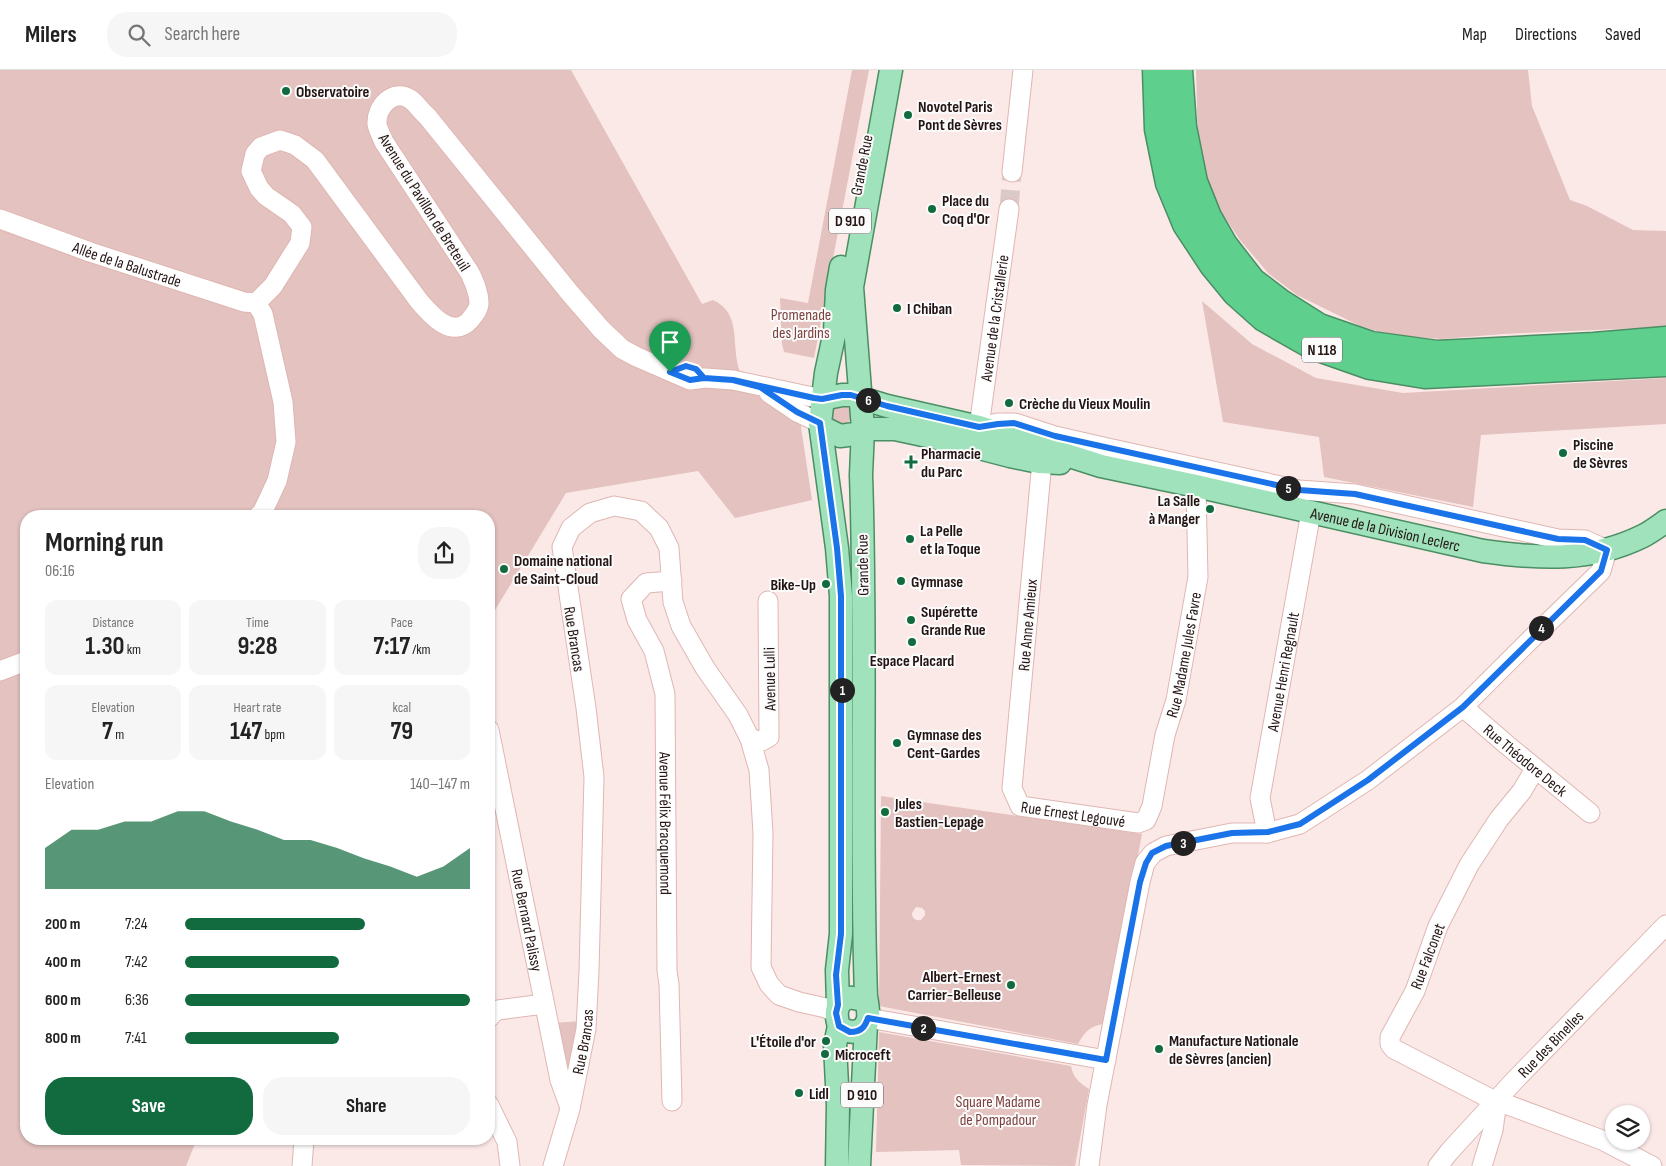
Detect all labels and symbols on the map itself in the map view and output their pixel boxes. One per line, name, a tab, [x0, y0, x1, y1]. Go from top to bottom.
place label: Observatoire	[296, 83, 370, 102]
marker: Observatoire	[280, 85, 292, 97]
place label: Novotel Paris Pont de Sèvres	[918, 98, 1002, 135]
marker: Novotel Paris Pont de Sèvres	[902, 109, 914, 121]
street label: Avenue du Pavillon de Breteuil	[373, 130, 474, 275]
street label: Grande Rue	[847, 133, 878, 197]
place label: Place du Coq d'Or	[942, 192, 990, 229]
marker: Place du Coq d'Or	[926, 203, 938, 215]
road number: D 910	[829, 208, 871, 234]
street label: Allée de la Balustrade	[69, 238, 184, 292]
street label: Avenue de la Cristallerie	[977, 254, 1014, 384]
place label: I Chiban	[907, 300, 952, 319]
marker: I Chiban	[891, 302, 903, 314]
park label: Promenade des Jardins	[771, 306, 831, 343]
pin	[649, 321, 691, 372]
road number: N 118	[1302, 338, 1342, 362]
pin: 6	[856, 388, 880, 412]
place label: Crèche du Vieux Moulin	[1019, 395, 1150, 414]
marker: Crèche du Vieux Moulin	[1003, 397, 1015, 409]
place label: Piscine de Sèvres	[1573, 436, 1628, 473]
place label: Pharmacie du Parc	[921, 445, 981, 482]
marker: Piscine de Sèvres	[1557, 447, 1569, 459]
marker: Pharmacie du Parc	[905, 456, 917, 468]
pin: 5	[1276, 476, 1300, 500]
place label: La Salle à Manger	[1149, 492, 1200, 529]
marker: La Salle à Manger	[1204, 503, 1216, 515]
street label: Avenue de la Division Leclerc	[1308, 504, 1462, 557]
place label: La Pelle et la Toque	[920, 522, 981, 559]
marker: La Pelle et la Toque	[904, 533, 916, 545]
street label: Grande Rue	[853, 534, 874, 596]
place label: Domaine national de Saint-Cloud	[514, 552, 612, 589]
marker: Domaine national de Saint-Cloud	[498, 563, 510, 575]
place label: Gymnase	[911, 573, 963, 592]
marker: Gymnase	[895, 575, 907, 587]
place label: Bike-Up	[770, 576, 816, 595]
marker: Bike-Up	[820, 578, 832, 590]
street label: Rue Anne Amieux	[1015, 578, 1042, 672]
street label: Rue Madame Jules Favre	[1163, 591, 1206, 720]
place label: Supérette Grande Rue	[921, 603, 986, 640]
street label: Rue Brancas	[559, 605, 588, 673]
street label: Avenue Henri Regnault	[1264, 611, 1304, 734]
marker: Supérette Grande Rue	[905, 614, 917, 626]
pin: 4	[1528, 616, 1554, 640]
marker: Espace Placard	[906, 636, 918, 648]
street label: Avenue Lulli	[760, 647, 781, 712]
place label: Espace Placard	[870, 652, 954, 671]
pin: 1	[830, 678, 854, 702]
street label: Rue Théodore Deck	[1479, 721, 1570, 801]
place label: Gymnase des Cent-Gardes	[907, 726, 982, 763]
marker: Gymnase des Cent-Gardes	[891, 737, 903, 749]
street label: Avenue Félix Bracquemond	[654, 751, 674, 895]
place label: Jules Bastien-Lepage	[894, 795, 984, 832]
street label: Rue Ernest Legouvé	[1020, 798, 1126, 832]
marker: Jules Bastien-Lepage	[879, 806, 891, 818]
pin: 3	[1170, 830, 1196, 856]
street label: Rue Bernard Palissy	[506, 867, 546, 973]
street label: Rue Falconet	[1407, 921, 1450, 992]
place label: Albert-Ernest Carrier-Belleuse	[908, 968, 1001, 1005]
marker: Albert-Ernest Carrier-Belleuse	[1005, 979, 1017, 991]
street label: Rue des Binelles	[1514, 1007, 1588, 1082]
street label: Rue Brancas	[569, 1009, 598, 1076]
pin: 2	[910, 1016, 936, 1040]
place label: Manufacture Nationale de Sèvres (ancien)	[1169, 1032, 1299, 1069]
place label: L'Étoile d'or	[751, 1033, 816, 1052]
marker: L'Étoile d'or	[820, 1035, 832, 1047]
marker: Manufacture Nationale de Sèvres (ancien)	[1153, 1043, 1165, 1055]
place label: Microceft	[835, 1046, 891, 1065]
marker: Microceft	[819, 1048, 831, 1060]
road number: D 910	[841, 1082, 883, 1108]
place label: Lidl	[809, 1085, 829, 1104]
marker: Lidl	[793, 1087, 805, 1099]
park label: Square Madame de Pompadour	[956, 1093, 1040, 1130]

